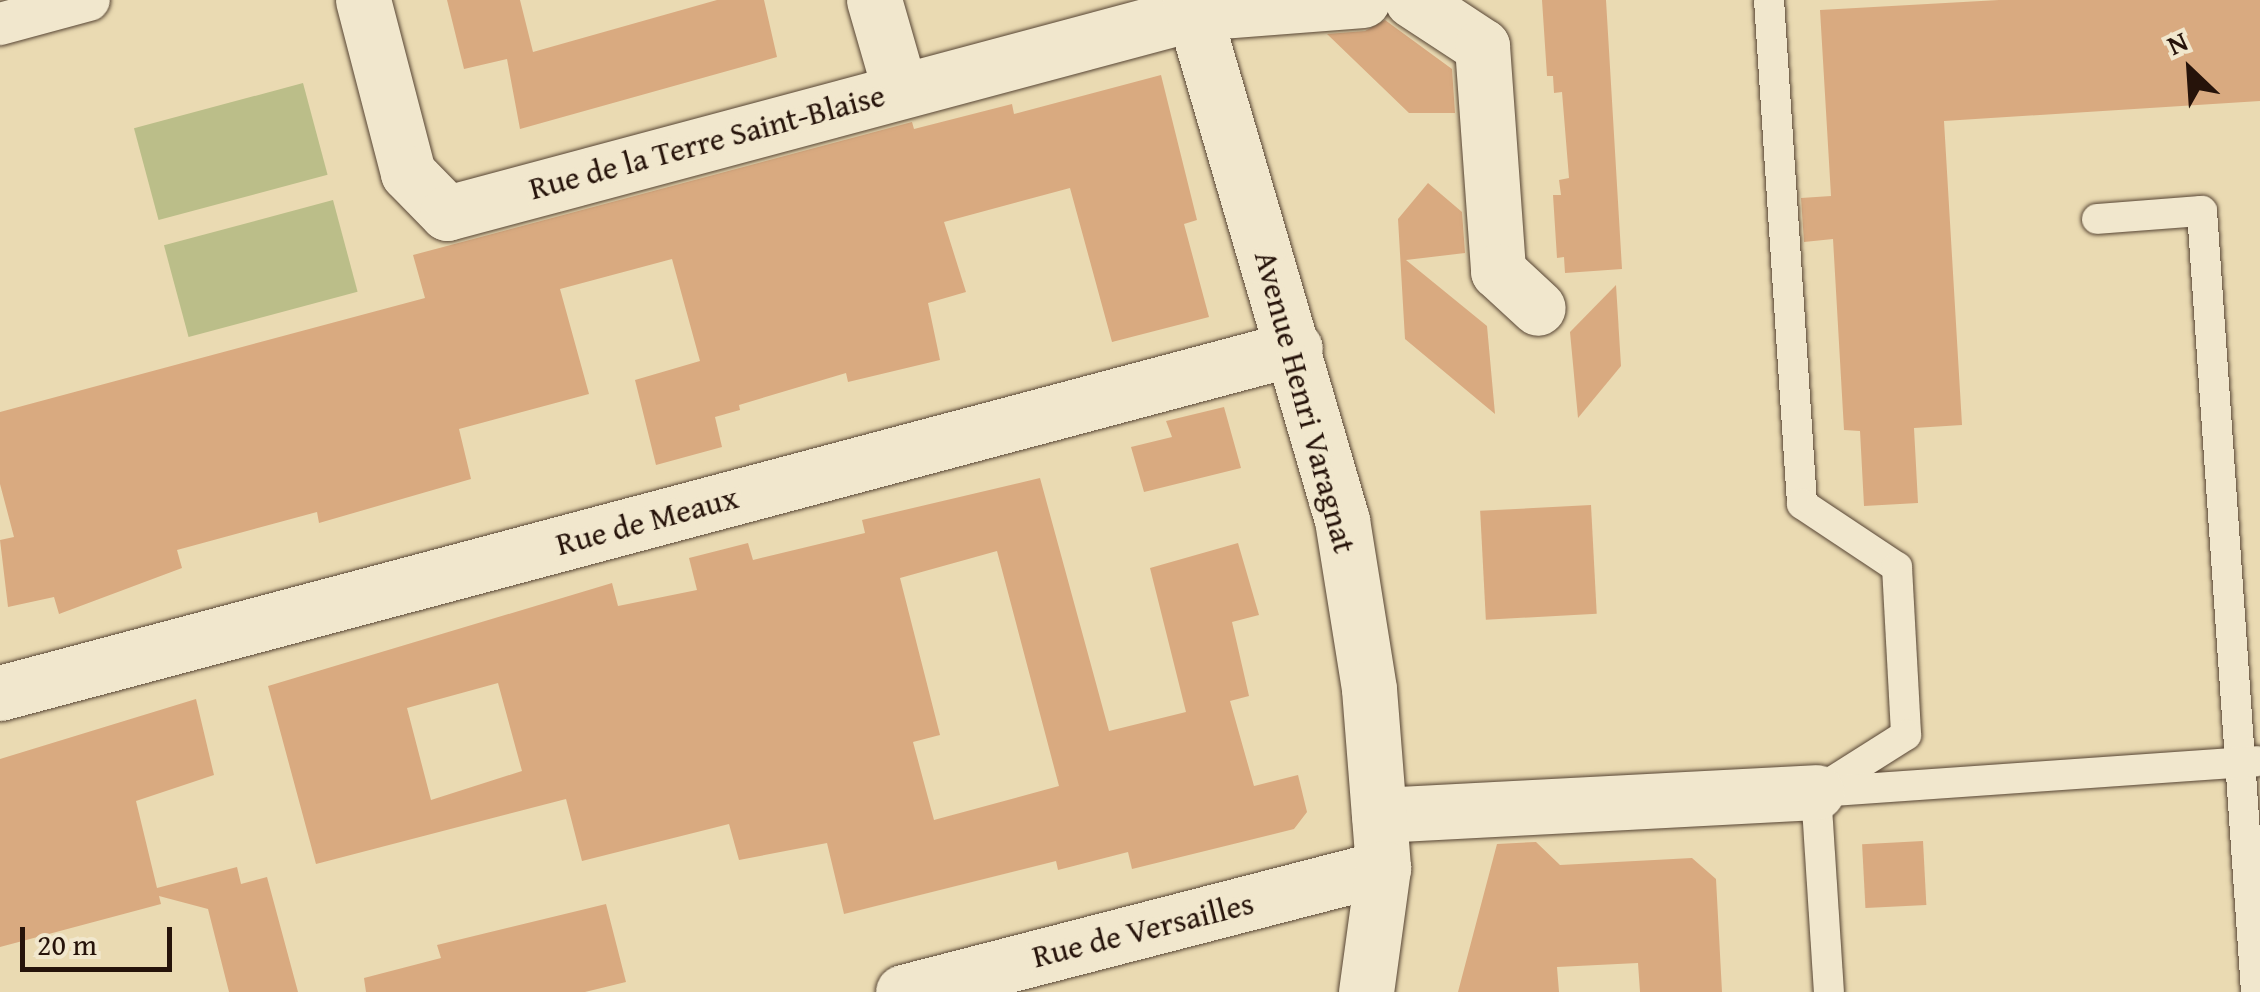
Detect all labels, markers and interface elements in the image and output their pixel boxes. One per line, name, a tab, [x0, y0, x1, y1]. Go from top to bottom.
north arrow	[2140, 20, 2240, 120]
text: N	[2160, 20, 2194, 65]
street label: Rue de la Terre Saint-Blaise	[525, 76, 889, 208]
street label: Avenue Henri Varagnat	[1246, 247, 1364, 557]
street label: Rue de Meaux	[552, 478, 742, 564]
street label: Rue de Versailles	[1028, 884, 1258, 976]
scale bar	[25, 907, 178, 969]
text: 20 m	[37, 922, 97, 966]

